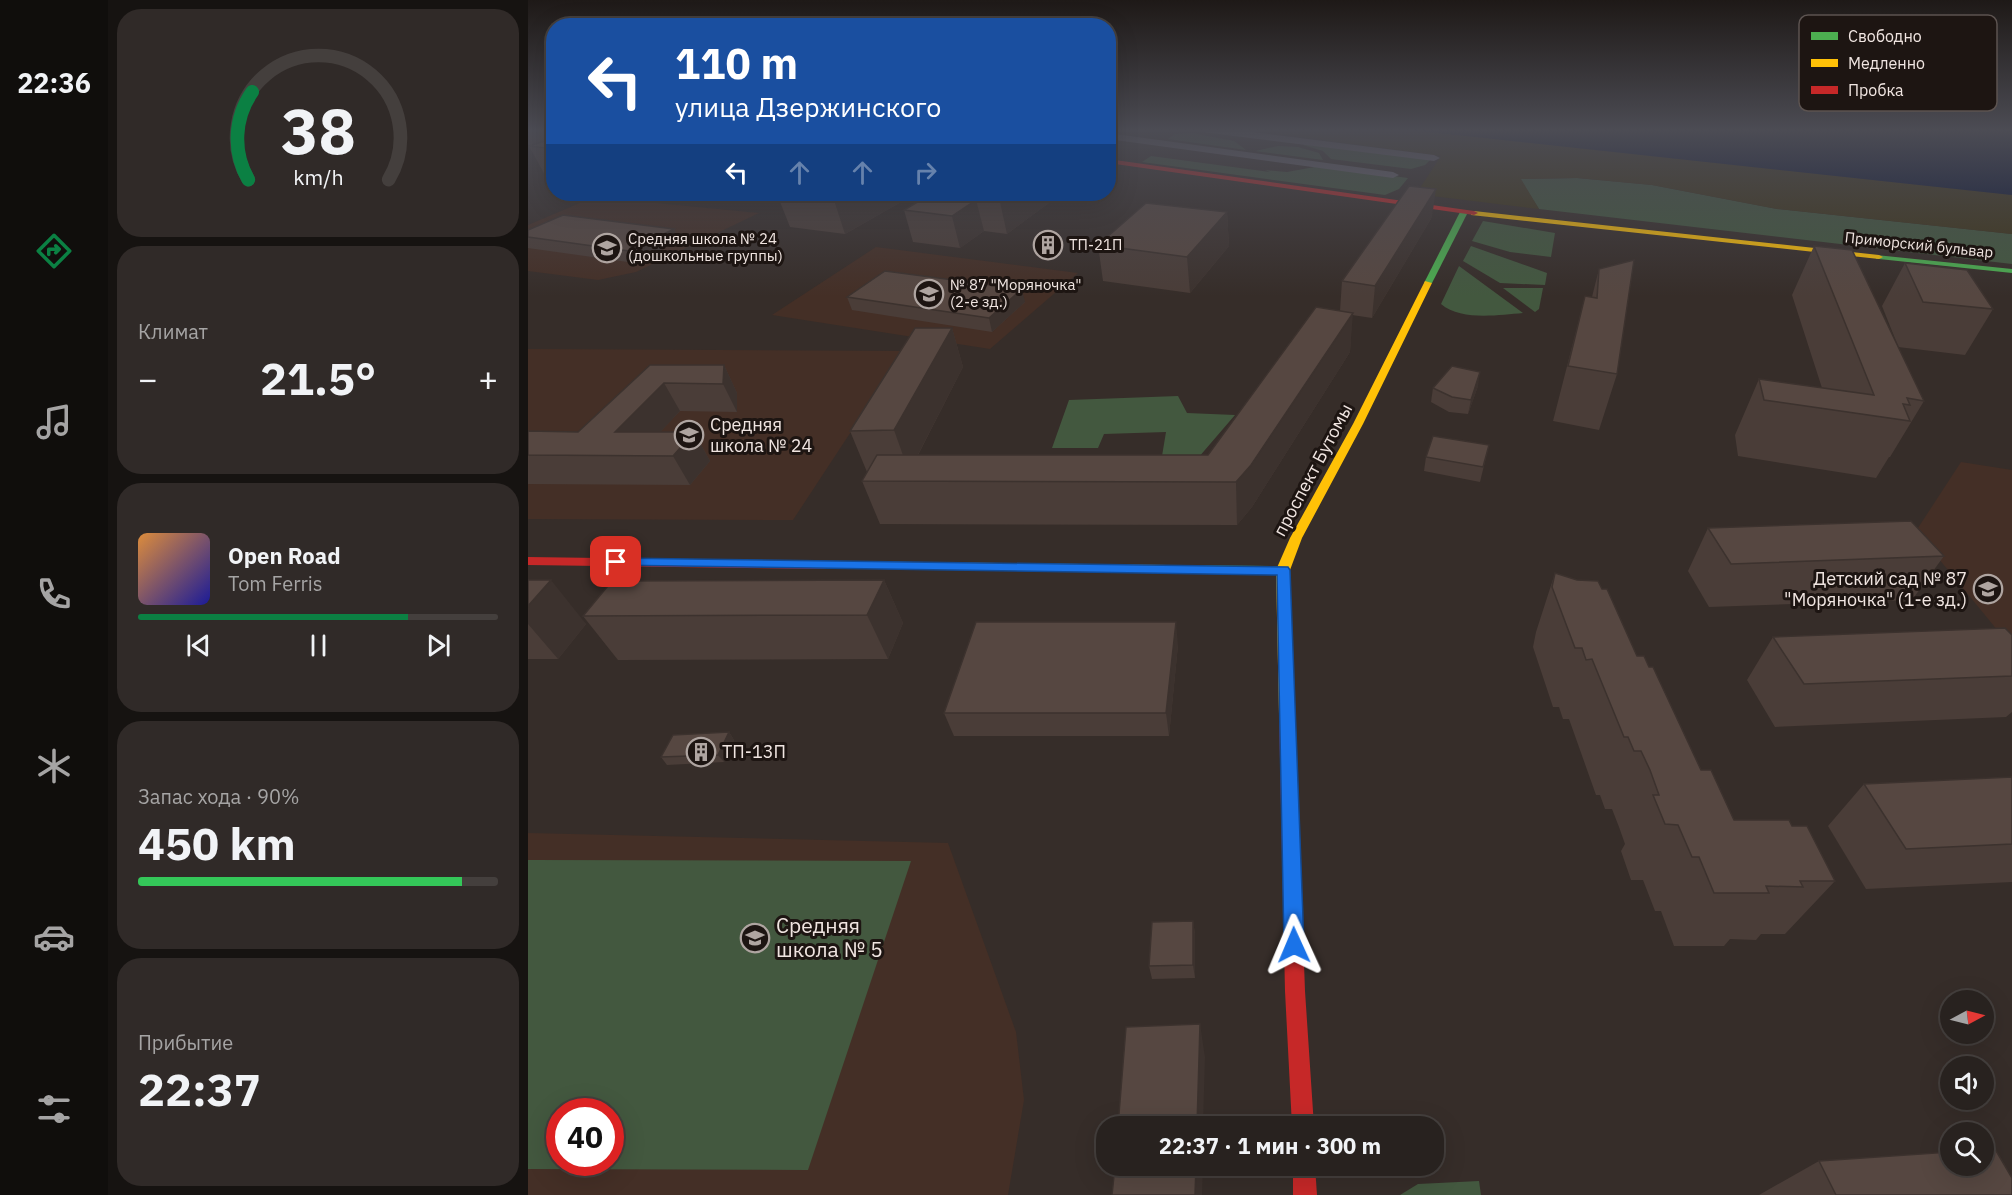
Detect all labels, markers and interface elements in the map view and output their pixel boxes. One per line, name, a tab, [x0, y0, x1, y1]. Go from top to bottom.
legend	[1799, 15, 1997, 111]
text: Свободно	[1848, 26, 1922, 46]
text: 110 m	[675, 36, 798, 91]
icon: left	[576, 42, 654, 120]
text: Медленно	[1848, 53, 1925, 73]
text: 22:36	[17, 65, 91, 100]
text: Пробка	[1848, 80, 1904, 100]
text: улица Дзержинского	[675, 89, 941, 124]
text: 38	[281, 90, 355, 171]
icon: left	[720, 156, 753, 189]
icon: ahead	[783, 156, 816, 189]
icon: ahead	[846, 156, 879, 189]
icon: right	[909, 156, 942, 189]
text: km/h	[293, 163, 343, 191]
street label: Приморский бульвар	[1844, 227, 1994, 262]
place label: Средняя школа № 24 (дошкольные группы)	[628, 229, 783, 265]
building icon: ТП-21П	[1032, 229, 1064, 261]
icon: directions	[33, 230, 75, 272]
school or university icon: Средняя школа № 24 (дошкольные группы)	[591, 232, 623, 264]
place label: ТП-21П	[1069, 235, 1122, 254]
place label: № 87 "Моряночка" (2-е зд.)	[950, 275, 1082, 311]
school or university icon: № 87 "Моряночка" (2-е зд.)	[913, 278, 945, 310]
text: Климат	[138, 318, 208, 345]
text: 21.5°	[260, 349, 376, 407]
text: −	[138, 357, 158, 400]
text: +	[478, 357, 498, 400]
street label: проспект Бутомы	[1268, 399, 1357, 540]
icon: music	[33, 401, 75, 443]
place label: Средняя школа № 24	[710, 413, 813, 457]
school or university icon: Средняя школа № 24	[673, 419, 705, 451]
pin	[590, 536, 641, 587]
text: Open Road	[228, 541, 341, 570]
icon: arrive	[599, 545, 632, 578]
place label: Детский сад № 87 "Моряночка" (1-е зд.)	[1784, 567, 1967, 611]
text: Tom Ferris	[228, 570, 323, 597]
icon: phone	[33, 573, 75, 615]
school or university icon: Детский сад № 87 "Моряночка" (1-е зд.)	[1972, 573, 2004, 605]
icon: previous	[182, 629, 215, 662]
icon: pause	[302, 629, 335, 662]
icon: next	[422, 629, 455, 662]
building icon: ТП-13П	[685, 736, 717, 768]
place label: ТП-13П	[722, 740, 786, 763]
icon: climate	[33, 745, 75, 787]
text: Запас хода · 90%	[138, 783, 300, 810]
text: 450 km	[138, 814, 296, 872]
place label: Средняя школа № 5	[776, 911, 883, 963]
position arrow	[1262, 913, 1326, 977]
icon: car	[33, 916, 75, 958]
school or university icon: Средняя школа № 5	[739, 922, 771, 954]
north arrow	[1940, 990, 1994, 1044]
map controls	[1940, 990, 1994, 1176]
text: Прибытие	[138, 1029, 233, 1056]
button: sound	[1940, 1056, 1994, 1110]
text: 22:37	[138, 1060, 261, 1118]
icon: filters	[33, 1088, 75, 1130]
speed limit sign: 40	[546, 1098, 624, 1176]
button: search	[1940, 1122, 1994, 1176]
text: 22:37 · 1 мин · 300 m	[1159, 1131, 1381, 1160]

